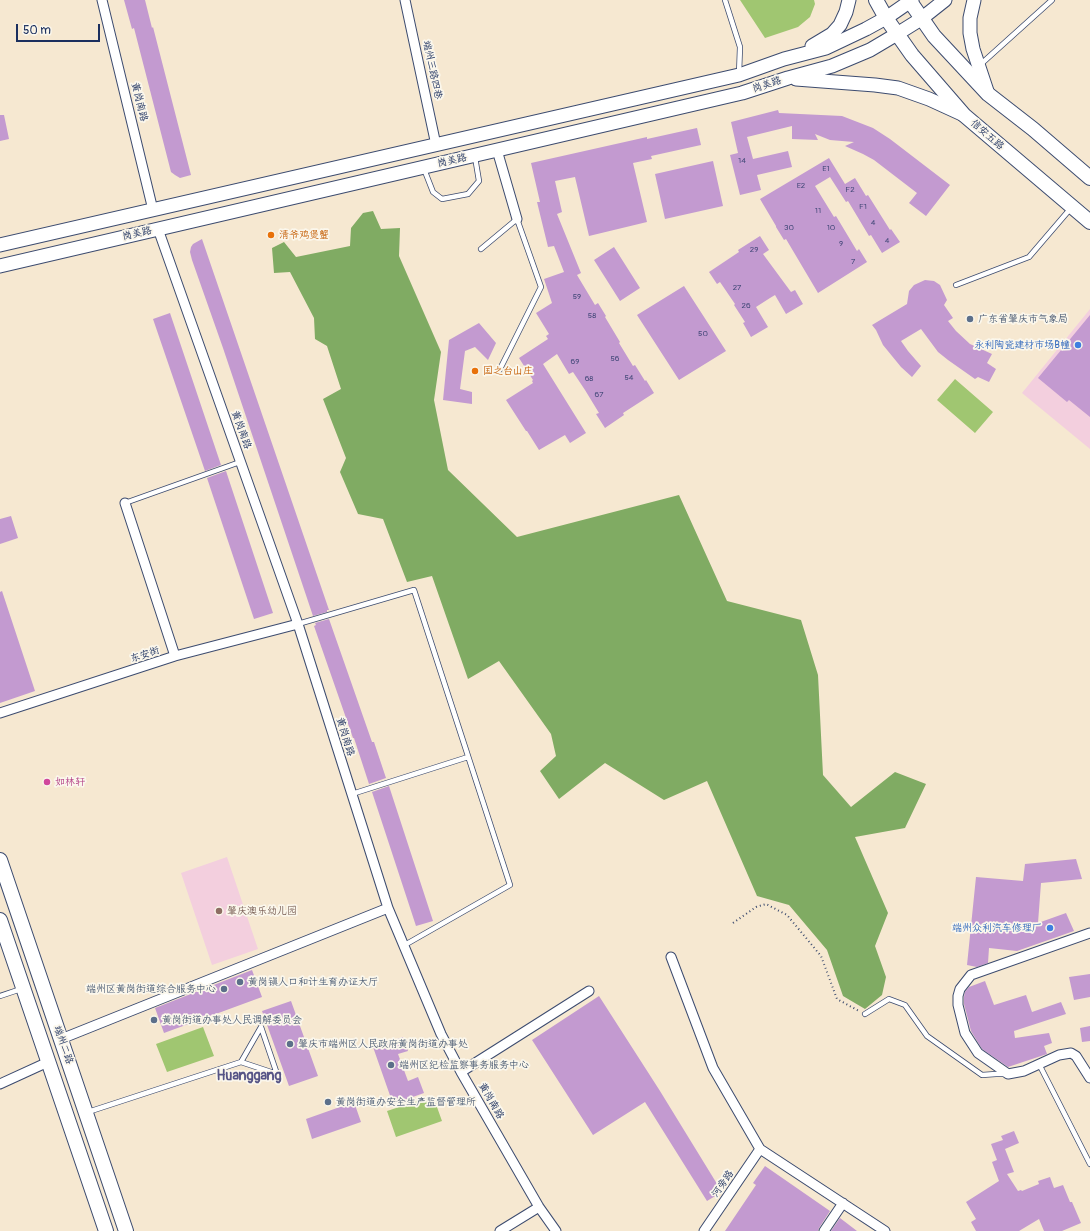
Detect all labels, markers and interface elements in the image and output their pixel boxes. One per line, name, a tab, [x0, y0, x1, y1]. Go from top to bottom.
scale bar	[18, 16, 102, 42]
text: 50 m	[23, 23, 51, 38]
street label: 端州三路四巷	[420, 39, 444, 101]
street label: 岗美路	[751, 75, 783, 95]
street label: 黄岗南路	[128, 81, 150, 123]
street label: 信安五路	[968, 117, 1006, 153]
street label: 岗美路	[436, 152, 468, 170]
house number: 14	[738, 156, 746, 166]
house number: E1	[822, 164, 830, 174]
house number: E2	[797, 181, 805, 191]
house number: F2	[845, 185, 855, 195]
house number: F1	[859, 202, 867, 212]
house number: 11	[815, 206, 821, 216]
house number: 4	[871, 218, 875, 228]
house number: 30	[784, 223, 794, 233]
house number: 10	[827, 223, 835, 233]
street label: 岗美路	[121, 225, 153, 243]
place label: 清爷鸡煲蟹	[279, 229, 329, 241]
marker: 清爷鸡煲蟹	[266, 230, 276, 240]
house number: 4	[885, 236, 889, 246]
house number: 9	[839, 239, 843, 249]
house number: 29	[750, 245, 758, 255]
house number: 7	[851, 257, 855, 267]
house number: 27	[733, 283, 741, 293]
house number: 59	[573, 292, 581, 302]
house number: 26	[741, 301, 751, 311]
house number: 58	[588, 311, 596, 321]
place label: 广东省肇庆市气象局	[978, 313, 1068, 325]
marker: 广东省肇庆市气象局	[965, 314, 975, 324]
house number: 50	[698, 329, 708, 339]
place label: 永利陶瓷建材市场B幢	[974, 339, 1070, 351]
marker: 永利陶瓷建材市场B幢	[1073, 340, 1083, 350]
house number: 56	[611, 354, 619, 364]
house number: 69	[571, 357, 579, 367]
place label: 国之台山庄	[483, 365, 533, 377]
marker: 国之台山庄	[470, 366, 480, 376]
house number: 54	[625, 373, 633, 383]
house number: 68	[585, 374, 593, 384]
house number: 67	[595, 390, 603, 400]
street label: 黄岗南路	[229, 409, 253, 451]
street label: 东安街	[129, 645, 161, 665]
street label: 黄岗南路	[333, 716, 357, 758]
place label: 如林轩	[55, 776, 85, 788]
marker: 如林轩	[42, 777, 52, 787]
place label: 肇庆澳乐幼儿园	[227, 905, 297, 917]
marker: 肇庆澳乐幼儿园	[214, 906, 224, 916]
place label: 端州众利汽车修理厂	[952, 922, 1042, 934]
marker: 端州众利汽车修理厂	[1045, 923, 1055, 933]
place label: 黄岗镇人口和计生育办证大厅	[248, 976, 378, 988]
marker: 黄岗镇人口和计生育办证大厅	[235, 977, 245, 987]
place label: 端州区黄岗街道综合服务中心	[86, 983, 216, 995]
marker: 端州区黄岗街道综合服务中心	[219, 984, 229, 994]
place label: 黄岗街道办事处人民调解委员会	[162, 1014, 302, 1026]
marker: 黄岗街道办事处人民调解委员会	[149, 1015, 159, 1025]
street label: 端州二路	[51, 1024, 75, 1066]
place label: 肇庆市端州区人民政府黄岗街道办事处	[298, 1038, 468, 1050]
marker: 肇庆市端州区人民政府黄岗街道办事处	[285, 1039, 295, 1049]
place label: 端州区纪检监察事务服务中心	[399, 1059, 529, 1071]
marker: 端州区纪检监察事务服务中心	[386, 1060, 396, 1070]
district label: Huanggang	[216, 1068, 282, 1084]
street label: 黄岗南路	[476, 1081, 506, 1121]
place label: 黄岗街道办安全生产监督管理所	[336, 1096, 476, 1108]
marker: 黄岗街道办安全生产监督管理所	[323, 1097, 333, 1107]
street label: 河旁路	[709, 1168, 737, 1200]

